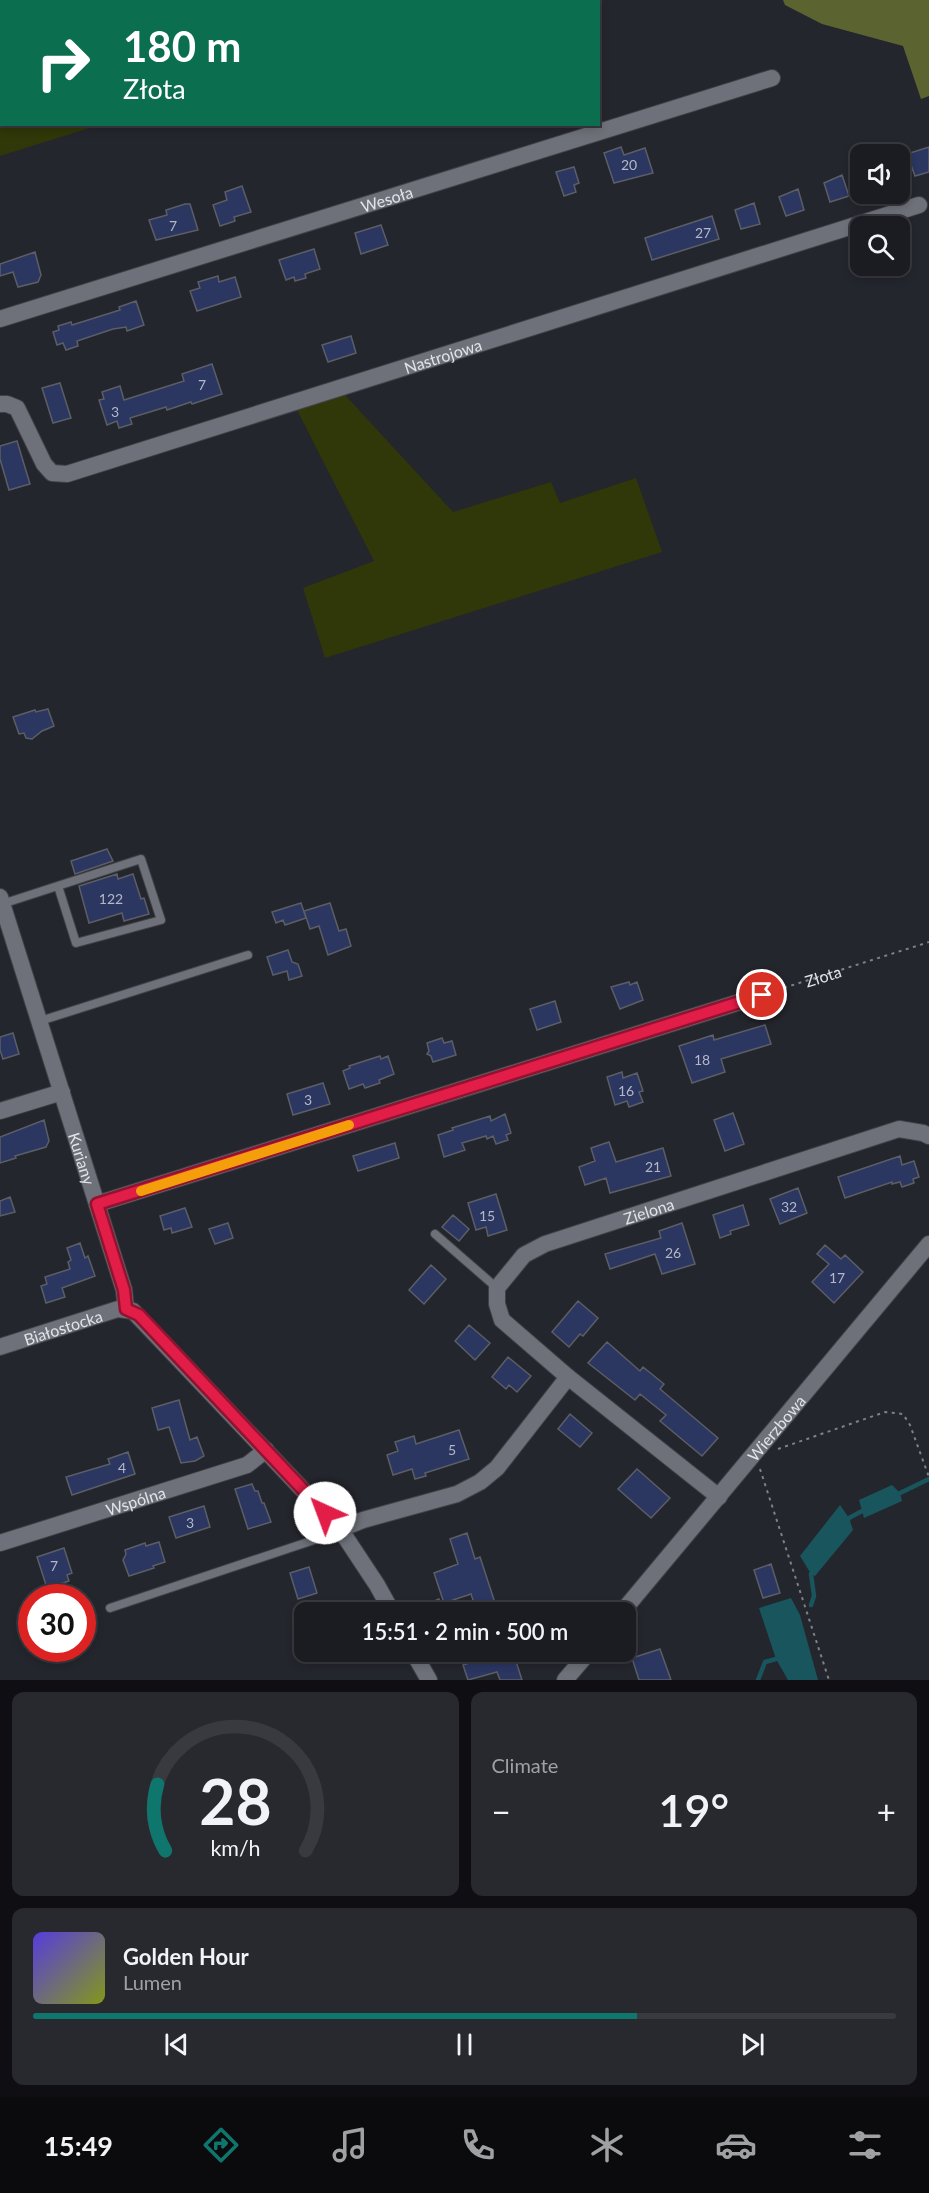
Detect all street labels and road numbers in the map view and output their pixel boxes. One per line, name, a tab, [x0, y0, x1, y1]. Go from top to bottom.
street label: Wesoła	[358, 181, 415, 215]
street label: Nastrojowa	[401, 334, 484, 377]
street label: Złota	[802, 961, 843, 990]
street label: Kuriany	[65, 1130, 100, 1187]
street label: Zielona	[621, 1193, 676, 1227]
street label: Białostocka	[21, 1305, 105, 1348]
street label: Wierzbowa	[743, 1391, 809, 1465]
street label: Wspólna	[103, 1482, 168, 1519]

